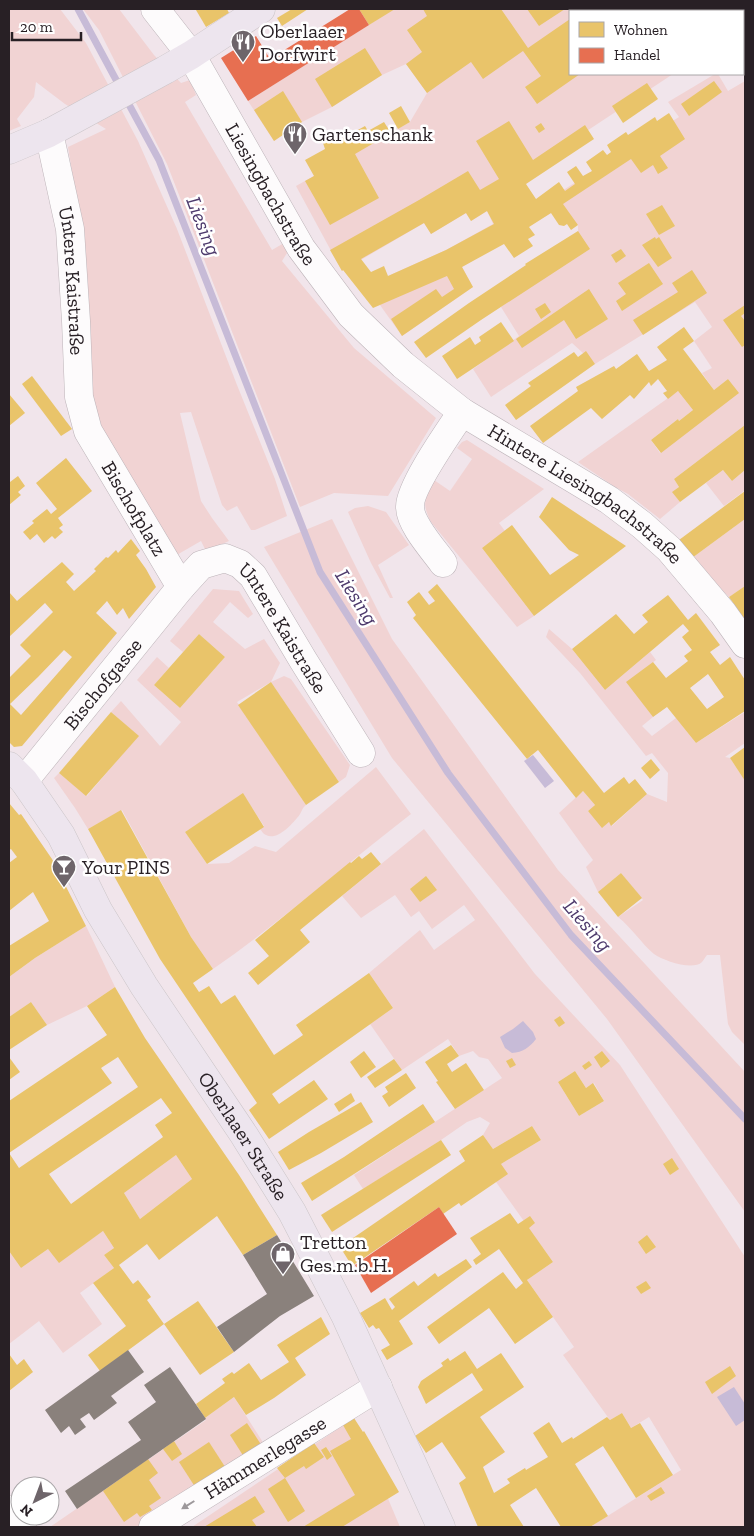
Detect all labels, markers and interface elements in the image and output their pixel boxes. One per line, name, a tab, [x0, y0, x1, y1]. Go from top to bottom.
scale bar	[12, 10, 81, 42]
legend	[569, 10, 744, 75]
text: 20 m	[20, 18, 53, 36]
place label: Oberlaaer Dorfwirt	[260, 19, 345, 66]
text: Wohnen	[614, 21, 668, 39]
restaurant icon: Oberlaaer Dorfwirt	[230, 29, 256, 63]
text: Handel	[614, 46, 660, 64]
street label: Liesingbachstraße	[220, 119, 322, 270]
restaurant icon: Gartenschank	[282, 121, 308, 155]
place label: Gartenschank	[312, 122, 433, 146]
water label: Liesing	[181, 193, 227, 259]
street label: Untere Kaistraße	[53, 204, 89, 356]
street label: Hintere Liesingbachstraße	[484, 418, 688, 568]
street label: Bischofplatz	[97, 457, 172, 560]
street label: Untere Kaistraße	[234, 557, 333, 698]
water label: Liesing	[330, 564, 384, 630]
street label: Bischofgasse	[58, 633, 147, 735]
bar icon: Your PINS	[51, 854, 77, 888]
place label: Your PINS	[81, 855, 170, 879]
water label: Liesing	[558, 894, 618, 957]
street label: Oberlaaer Straße	[193, 1067, 294, 1205]
place label: Tretton Ges.m.b.H.	[300, 1230, 392, 1277]
shop icon: Tretton Ges.m.b.H.	[270, 1241, 296, 1275]
street label: Hämmerlegasse	[200, 1410, 330, 1504]
north arrow	[10, 1476, 60, 1526]
text: N	[17, 1500, 36, 1520]
one-way arrow	[181, 1501, 194, 1510]

